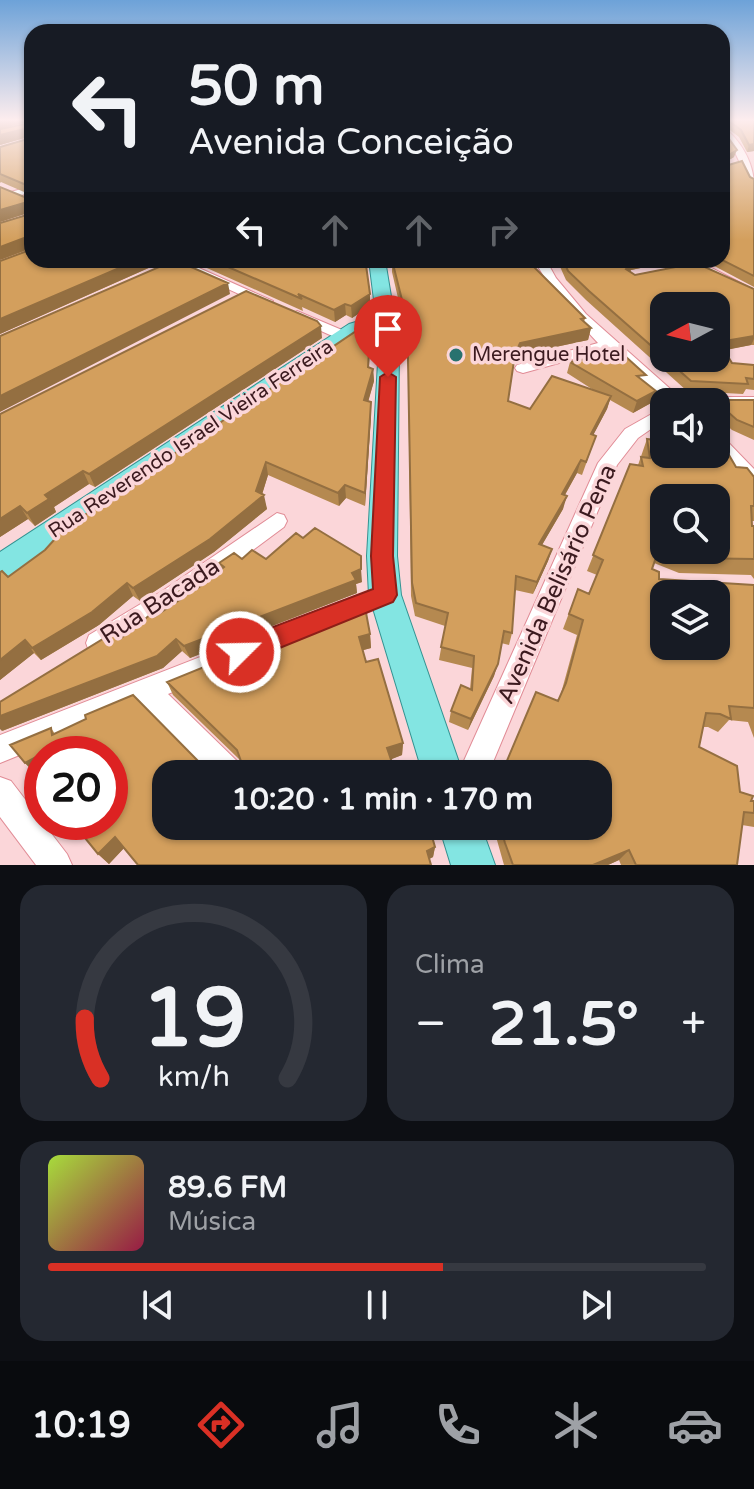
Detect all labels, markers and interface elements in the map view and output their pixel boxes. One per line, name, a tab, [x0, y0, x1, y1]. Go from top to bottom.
text: 50 m	[188, 53, 324, 120]
icon: left	[56, 56, 160, 160]
text: Avenida Conceição	[188, 121, 514, 164]
icon: left	[229, 208, 273, 252]
icon: ahead	[313, 208, 357, 252]
icon: ahead	[397, 208, 441, 252]
icon: right	[481, 208, 525, 252]
north arrow	[650, 292, 730, 372]
map controls	[650, 292, 730, 660]
pin	[354, 295, 422, 377]
icon: arrive	[366, 307, 410, 351]
street label: Rua Reverendo Israel Vieira Ferreira	[44, 334, 338, 544]
place label: Merengue Hotel	[472, 343, 625, 367]
marker: Merengue Hotel	[447, 346, 465, 364]
button: sound	[650, 388, 730, 468]
street label: Avenida Belisário Pena	[491, 460, 623, 708]
button: search	[650, 484, 730, 564]
street label: Rua Bacada	[95, 552, 225, 650]
button: layers	[650, 580, 730, 660]
position arrow	[198, 610, 282, 694]
speed limit sign: 20	[24, 736, 128, 840]
text: 10:20 · 1 min · 170 m	[231, 781, 533, 818]
text: Clima	[415, 949, 485, 980]
text: 19	[141, 969, 246, 1069]
text: 21.5°	[489, 989, 639, 1061]
text: −	[415, 998, 446, 1051]
text: +	[681, 998, 706, 1051]
text: km/h	[158, 1060, 229, 1094]
text: 89.6 FM	[168, 1169, 287, 1206]
text: Música	[168, 1206, 256, 1237]
icon: previous	[136, 1283, 180, 1327]
icon: pause	[355, 1283, 399, 1327]
icon: next	[574, 1283, 618, 1327]
icon: directions	[193, 1397, 249, 1453]
icon: music	[312, 1397, 368, 1453]
icon: phone	[430, 1397, 486, 1453]
icon: climate	[548, 1397, 604, 1453]
icon: car	[667, 1397, 723, 1453]
text: 10:19	[31, 1404, 131, 1447]

